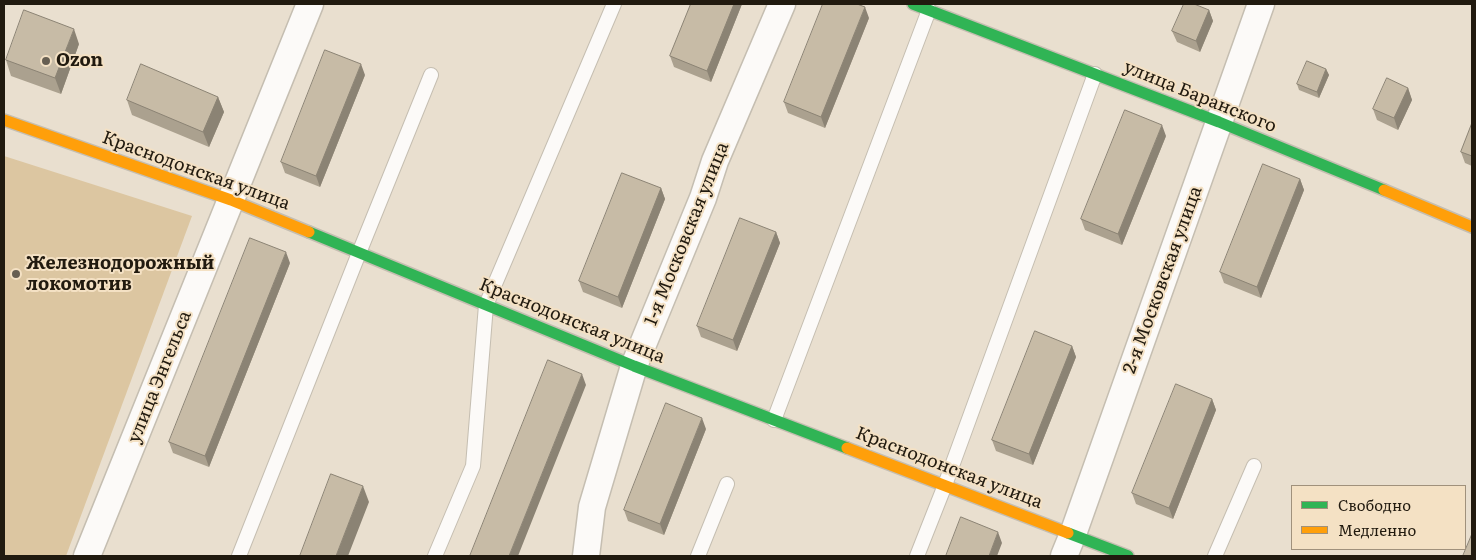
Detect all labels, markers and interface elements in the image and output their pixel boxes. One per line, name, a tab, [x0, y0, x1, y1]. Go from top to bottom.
place label: Ozon	[56, 50, 103, 72]
marker: Ozon	[40, 55, 52, 67]
street label: улица Баранского	[1120, 56, 1280, 138]
street label: Краснодонская улица	[99, 127, 293, 215]
street label: 1-я Московская улица	[640, 139, 734, 329]
street label: 2-я Московская улица	[1119, 183, 1207, 377]
place label: Железнодорожный локомотив	[26, 253, 214, 296]
marker: Железнодорожный локомотив	[10, 268, 22, 280]
street label: Краснодонская улица	[476, 274, 668, 368]
street label: улица Энгельса	[124, 308, 196, 446]
street label: Краснодонская улица	[853, 422, 1045, 514]
legend	[1291, 485, 1466, 550]
text: Свободно	[1338, 493, 1411, 516]
text: Медленно	[1338, 518, 1416, 541]

